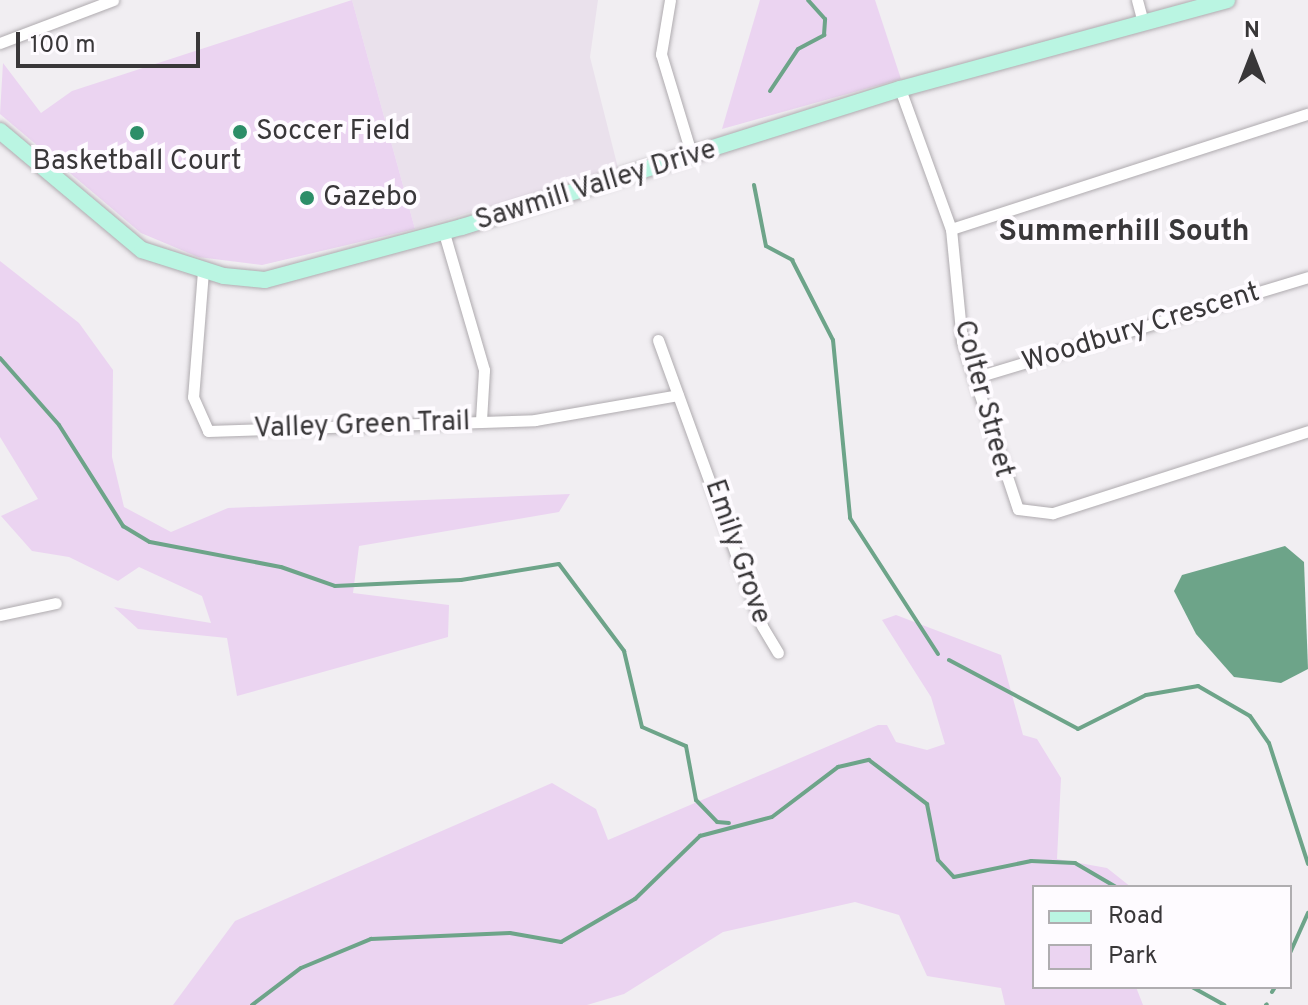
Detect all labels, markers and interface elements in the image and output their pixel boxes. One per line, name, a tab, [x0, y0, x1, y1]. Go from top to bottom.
scale bar	[20, 16, 204, 66]
north arrow	[1212, 16, 1292, 96]
text: N	[1244, 18, 1260, 45]
text: 100 m	[30, 31, 96, 61]
place label: Soccer Field	[256, 115, 411, 149]
marker: Soccer Field	[231, 123, 249, 141]
marker: Basketball Court	[128, 124, 146, 142]
street label: Sawmill Valley Drive	[471, 133, 721, 239]
place label: Basketball Court	[32, 145, 242, 179]
place label: Gazebo	[323, 181, 418, 215]
marker: Gazebo	[298, 189, 316, 207]
district label: Summerhill South	[999, 215, 1249, 251]
street label: Woodbury Crescent	[1018, 276, 1264, 380]
street label: Colter Street	[946, 317, 1020, 481]
street label: Valley Green Trail	[253, 405, 471, 447]
street label: Emily Grove	[697, 475, 777, 629]
legend	[1032, 885, 1292, 989]
text: Road	[1108, 902, 1164, 932]
text: Park	[1108, 942, 1158, 972]

